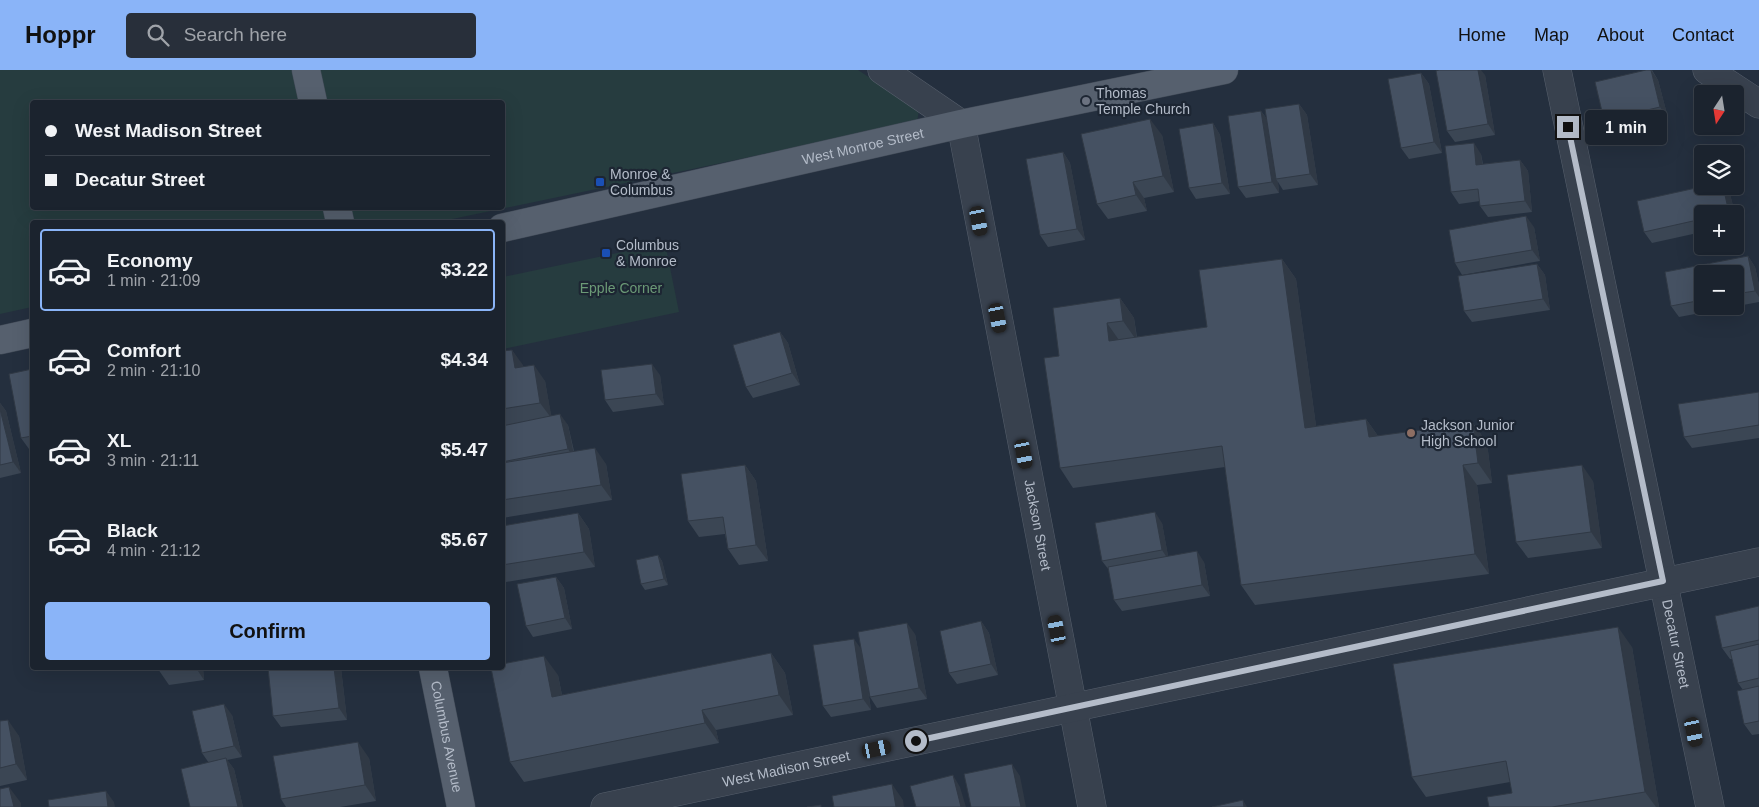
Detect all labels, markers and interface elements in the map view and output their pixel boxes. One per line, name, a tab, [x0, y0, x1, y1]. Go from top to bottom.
search box	[126, 13, 476, 58]
text: Hoppr	[25, 21, 96, 48]
icon: search	[144, 21, 172, 49]
text: Search here	[184, 24, 287, 45]
text: Home	[1458, 25, 1506, 45]
text: Map	[1534, 25, 1569, 45]
text: About	[1597, 25, 1644, 45]
text: Contact	[1672, 25, 1734, 45]
place label: Thomas Temple Church	[1096, 85, 1190, 117]
north arrow	[1694, 85, 1744, 135]
map controls	[1694, 85, 1744, 315]
marker: Thomas Temple Church	[1080, 95, 1092, 107]
callout: 1 min	[1586, 110, 1668, 144]
route end	[1557, 116, 1579, 138]
text: 1 min	[1605, 119, 1647, 136]
text: West Madison Street	[75, 120, 262, 141]
street label: West Monroe Street	[800, 125, 925, 168]
button: layers	[1694, 145, 1744, 195]
place label: Monroe & Columbus	[610, 166, 673, 198]
text: Decatur Street	[75, 169, 205, 190]
marker: Monroe & Columbus	[594, 176, 606, 188]
car	[968, 205, 989, 237]
button: +	[1694, 205, 1744, 255]
place label: Columbus & Monroe	[616, 237, 679, 269]
marker: Columbus & Monroe	[600, 247, 612, 259]
icon: car	[47, 248, 92, 293]
text: Economy	[107, 250, 193, 271]
text: $3.22	[440, 259, 488, 280]
button: −	[1694, 265, 1744, 315]
text: 1 min · 21:09	[107, 272, 200, 289]
park label: Epple Corner	[580, 280, 663, 296]
car	[987, 302, 1008, 334]
icon: car	[47, 338, 92, 383]
text: Comfort	[107, 340, 181, 361]
text: $4.34	[440, 349, 488, 370]
text: 2 min · 21:10	[107, 362, 200, 379]
place label: Jackson Junior High School	[1421, 417, 1515, 449]
marker: Jackson Junior High School	[1405, 427, 1417, 439]
icon: car	[47, 428, 92, 473]
text: XL	[107, 430, 131, 451]
car	[1013, 438, 1034, 470]
text: $5.47	[440, 439, 488, 460]
text: 3 min · 21:11	[107, 452, 199, 469]
street label: Jackson Street	[1021, 478, 1055, 572]
icon: car	[47, 518, 92, 563]
text: Black	[107, 520, 158, 541]
text: $5.67	[440, 529, 488, 550]
text: 4 min · 21:12	[107, 542, 200, 559]
street label: Decatur Street	[1659, 598, 1693, 690]
button: Confirm	[45, 602, 490, 660]
car	[1046, 614, 1067, 646]
street label: Columbus Avenue	[428, 679, 466, 794]
car	[1683, 716, 1704, 748]
route start	[905, 730, 927, 752]
car	[860, 739, 893, 759]
street label: West Madison Street	[721, 747, 851, 790]

